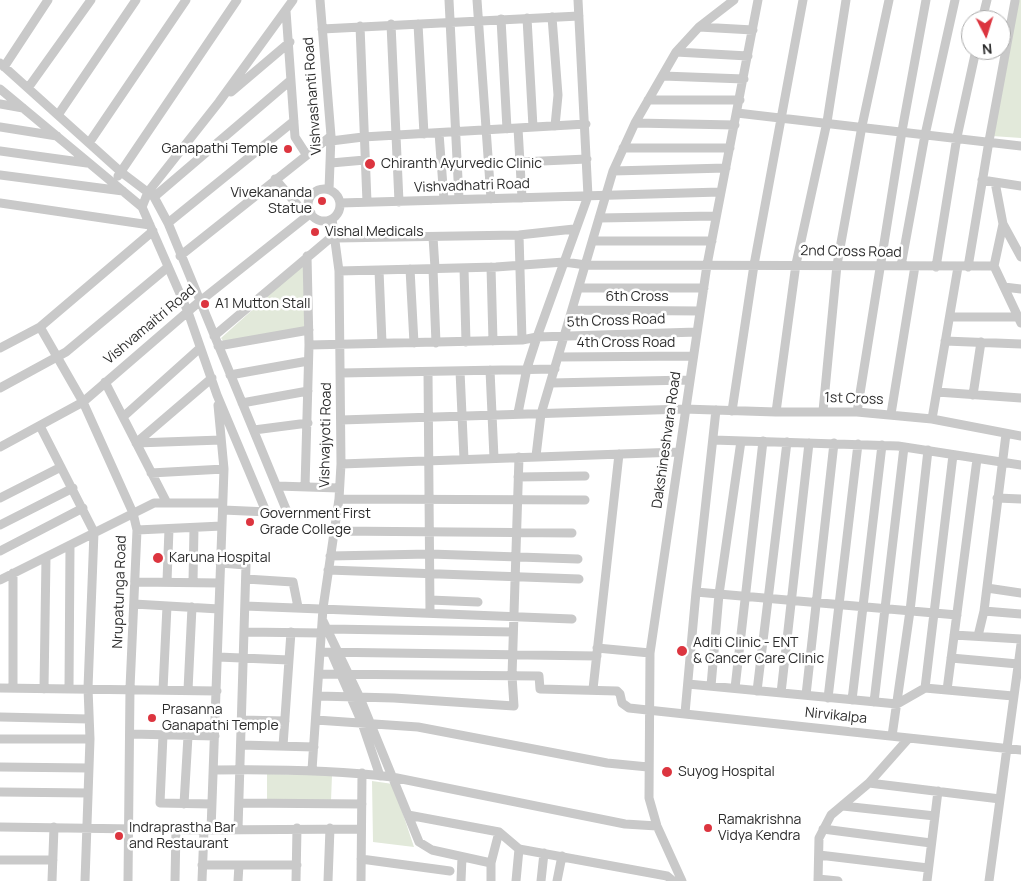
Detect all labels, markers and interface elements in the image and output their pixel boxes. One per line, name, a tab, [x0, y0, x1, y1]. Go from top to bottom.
north arrow	[961, 10, 1011, 60]
street label: Vishvashanti Road	[300, 36, 326, 156]
text: N	[981, 40, 993, 59]
place label: Ganapathi Temple	[161, 141, 278, 157]
marker: Ganapathi Temple	[282, 143, 294, 155]
place label: Chiranth Ayurvedic Clinic	[381, 156, 542, 172]
marker: Chiranth Ayurvedic Clinic	[363, 157, 377, 171]
street label: Vishvadhatri Road	[414, 176, 530, 196]
place label: Vivekananda Statue	[230, 185, 312, 218]
marker: Vivekananda Statue	[316, 195, 328, 207]
place label: Vishal Medicals	[325, 224, 424, 240]
marker: Vishal Medicals	[309, 226, 321, 238]
street label: 2nd Cross Road	[800, 243, 902, 261]
street label: Vishvamaitri Road	[101, 282, 199, 368]
street label: 6th Cross	[605, 289, 669, 305]
place label: A1 Mutton Stall	[215, 296, 311, 312]
marker: A1 Mutton Stall	[199, 298, 211, 310]
street label: 5th Cross Road	[566, 311, 666, 331]
street label: 4th Cross Road	[577, 335, 675, 351]
street label: Dakshineshvara Road	[649, 370, 685, 510]
street label: Vishvajyoti Road	[317, 382, 335, 488]
street label: 1st Cross	[824, 390, 884, 408]
place label: Government First Grade College	[260, 506, 371, 538]
marker: Government First Grade College	[244, 516, 256, 528]
street label: Nrupatunga Road	[110, 535, 130, 649]
place label: Karuna Hospital	[169, 550, 271, 566]
marker: Karuna Hospital	[151, 551, 165, 565]
place label: Aditi Clinic - ENT & Cancer Care Clinic	[693, 635, 824, 668]
marker: Aditi Clinic - ENT & Cancer Care Clinic	[675, 644, 689, 658]
place label: Prasanna Ganapathi Temple	[162, 702, 279, 734]
street label: Nirvikalpa	[804, 704, 868, 728]
marker: Prasanna Ganapathi Temple	[146, 712, 158, 724]
place label: Suyog Hospital	[678, 764, 775, 780]
marker: Suyog Hospital	[660, 765, 674, 779]
place label: Ramakrishna Vidya Kendra	[718, 812, 801, 844]
place label: Indraprastha Bar and Restaurant	[129, 820, 235, 852]
marker: Ramakrishna Vidya Kendra	[702, 822, 714, 834]
marker: Indraprastha Bar and Restaurant	[113, 830, 125, 842]

